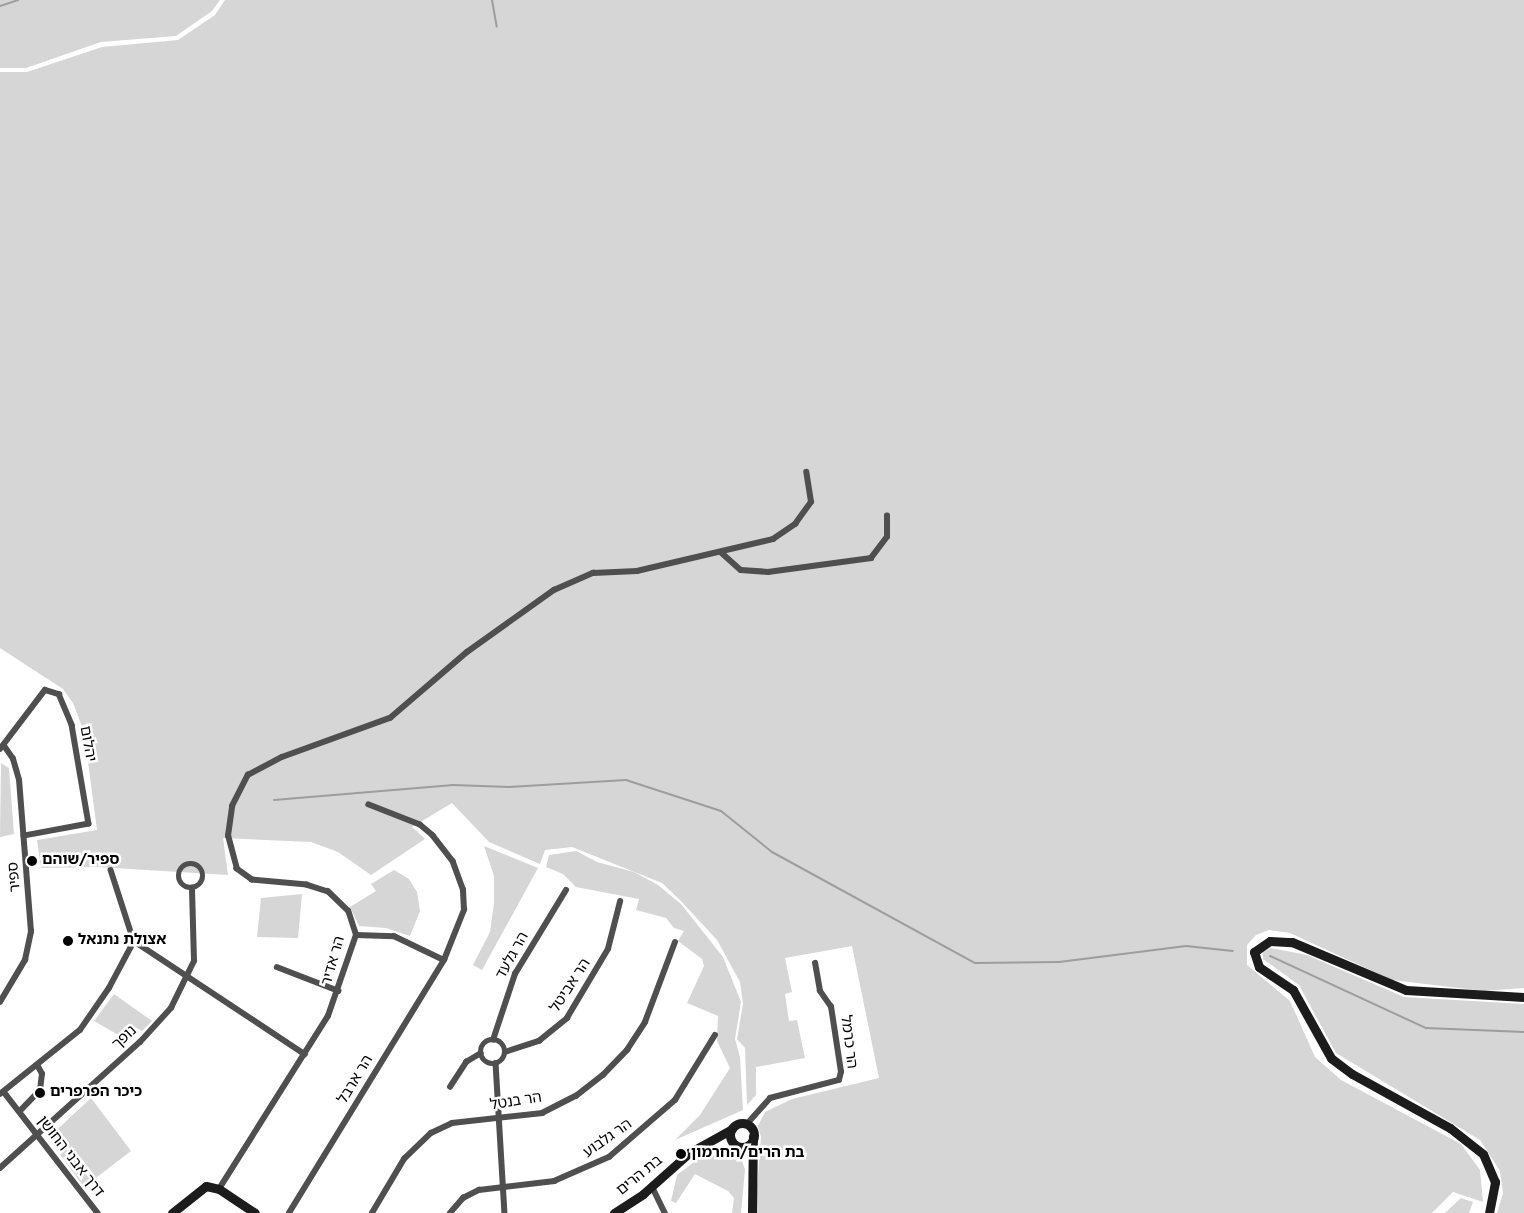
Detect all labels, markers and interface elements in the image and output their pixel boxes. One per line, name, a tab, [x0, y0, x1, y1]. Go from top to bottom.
street label: יהלום	[75, 725, 99, 763]
place label: ספיר/שוהם	[42, 852, 119, 870]
marker: ספיר/שוהם	[26, 855, 38, 867]
street label: ספיר	[5, 861, 25, 893]
street label: הר גלעד	[493, 929, 533, 983]
place label: אצולת נתנאל	[78, 932, 166, 950]
street label: הר אדיר	[318, 934, 350, 988]
marker: אצולת נתנאל	[62, 935, 74, 947]
street label: הר אביטל	[547, 956, 595, 1016]
street label: הר כרמל	[836, 1014, 860, 1070]
street label: נופך	[109, 1022, 141, 1054]
street label: הר ארבל	[334, 1052, 378, 1108]
place label: כיכר הפרפרים	[50, 1084, 142, 1102]
marker: כיכר הפרפרים	[34, 1087, 46, 1099]
street label: הר בנטל	[489, 1089, 543, 1115]
street label: דרך אבני החושן	[33, 1113, 107, 1201]
street label: הר גלבוע	[580, 1116, 636, 1162]
place label: בת הרים/החרמון	[691, 1145, 804, 1163]
marker: בת הרים/החרמון	[675, 1148, 687, 1160]
street label: בת הרים	[613, 1152, 667, 1200]

